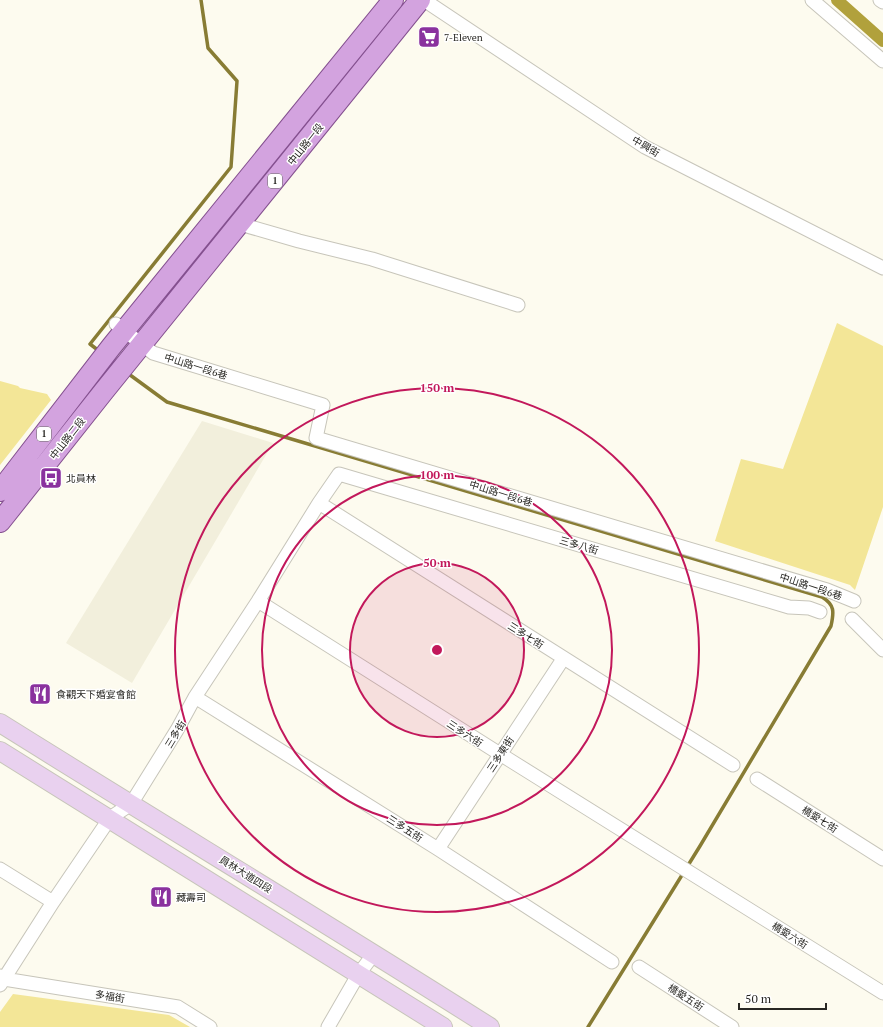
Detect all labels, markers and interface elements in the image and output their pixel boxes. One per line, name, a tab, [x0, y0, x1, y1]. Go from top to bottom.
supermarket icon: 7-Eleven	[416, 24, 442, 50]
place label: 7-Eleven	[444, 31, 483, 44]
street label: 中山路一段	[285, 121, 326, 168]
street label: 中興街	[630, 133, 662, 160]
road number: 1	[268, 174, 282, 188]
street label: 中山路一段6巷	[163, 351, 229, 382]
text: 150 m	[420, 380, 454, 395]
street label: 中山路二段	[47, 415, 88, 462]
road number: 1	[37, 427, 51, 441]
bus stop icon: 北員林	[38, 465, 64, 491]
text: 100 m	[420, 467, 454, 482]
place label: 北員林	[66, 472, 96, 485]
street label: 中山路一段6巷	[468, 478, 534, 509]
street label: 三多八街	[558, 534, 600, 557]
text: 50 m	[423, 555, 451, 570]
street label: 中山路一段6巷	[778, 570, 844, 603]
street label: 三多七街	[505, 619, 546, 652]
centre of rings	[430, 643, 444, 657]
restaurant icon: 食觀天下婚宴會館	[27, 681, 53, 707]
place label: 食觀天下婚宴會館	[56, 688, 136, 701]
street label: 三多六街	[444, 717, 485, 750]
street label: 三多街	[162, 718, 189, 750]
street label: 三多東街	[484, 734, 517, 775]
street label: 橋愛七街	[799, 803, 840, 836]
street label: 三多五街	[384, 812, 425, 845]
street label: 員林大道四段	[217, 853, 275, 896]
restaurant icon: 藏壽司	[148, 884, 174, 910]
place label: 藏壽司	[176, 891, 206, 904]
street label: 橋愛六街	[769, 919, 810, 952]
street label: 橋愛五街	[665, 981, 706, 1014]
scale bar	[739, 985, 826, 1011]
street label: 多福街	[94, 988, 126, 1005]
text: 50 m	[745, 991, 772, 1006]

